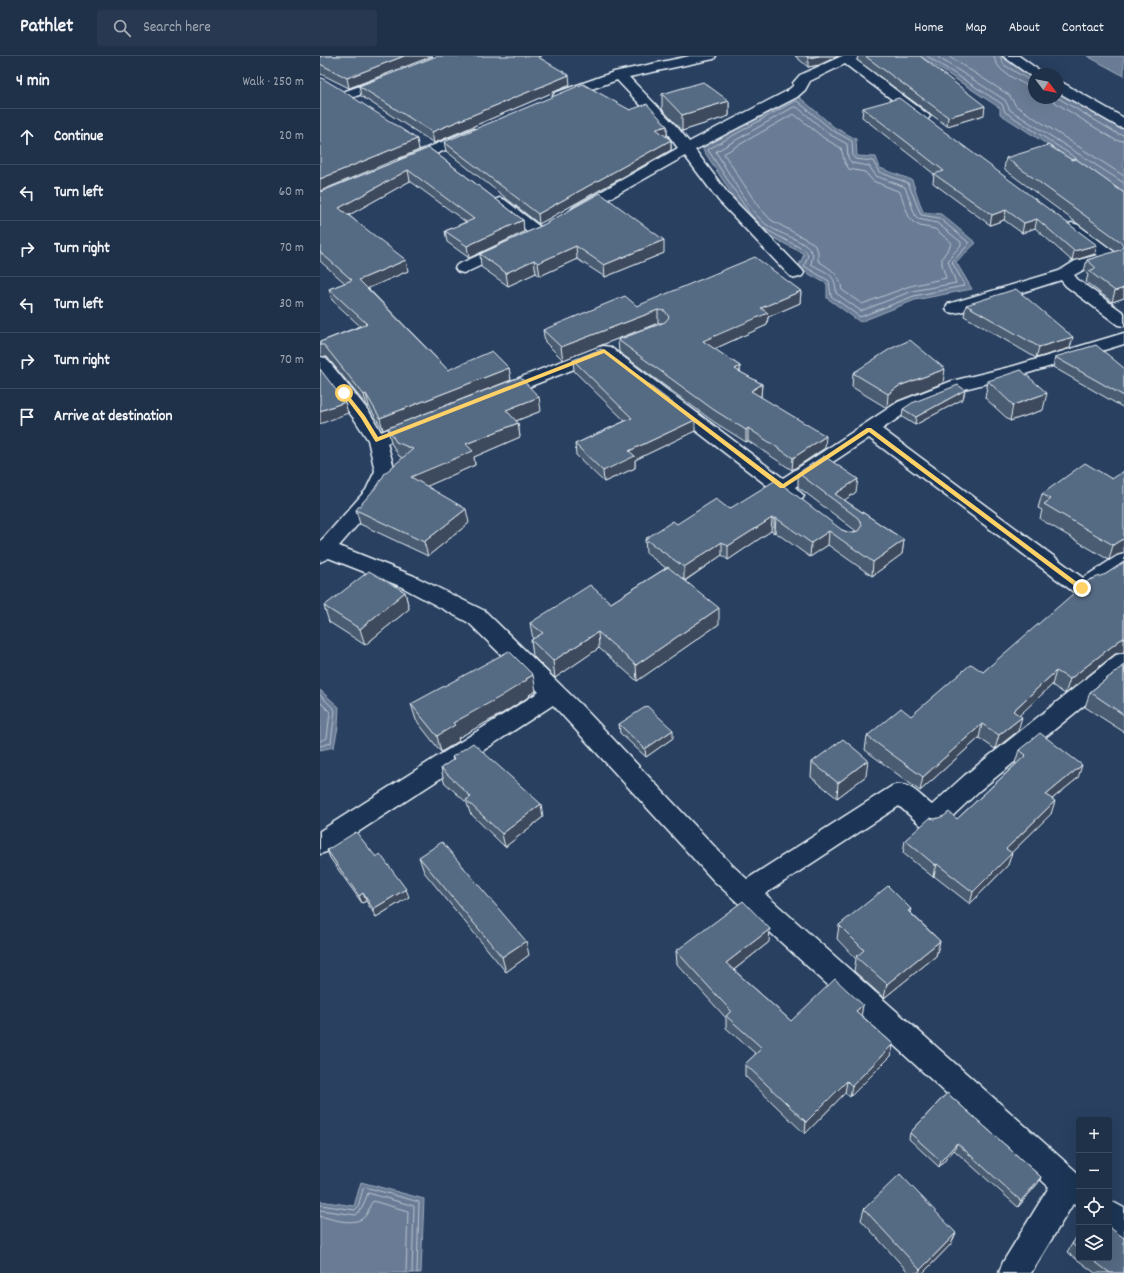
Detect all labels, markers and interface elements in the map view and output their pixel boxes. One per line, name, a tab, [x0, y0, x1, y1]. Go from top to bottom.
search box	[97, 10, 377, 46]
text: Pathlet	[20, 14, 73, 41]
icon: search	[111, 17, 133, 39]
text: Search here	[143, 17, 211, 39]
text: Home	[914, 18, 943, 38]
text: Map	[965, 18, 987, 38]
text: About	[1009, 18, 1040, 38]
text: Contact	[1062, 18, 1104, 38]
north arrow	[1028, 68, 1064, 104]
text: 4 min	[16, 70, 50, 94]
text: Walk · 250 m	[242, 73, 304, 92]
icon: ahead	[16, 126, 38, 148]
text: Continue	[54, 126, 103, 148]
text: 20 m	[279, 127, 304, 146]
icon: left	[16, 182, 38, 204]
text: Turn left	[54, 182, 103, 204]
text: 60 m	[279, 183, 304, 202]
icon: right	[16, 238, 38, 260]
text: Turn right	[54, 238, 110, 260]
text: 70 m	[280, 239, 304, 258]
icon: left	[16, 294, 38, 316]
text: Turn left	[54, 294, 103, 316]
text: 30 m	[279, 295, 304, 314]
icon: right	[16, 350, 38, 372]
text: Turn right	[54, 350, 110, 372]
text: 70 m	[280, 351, 304, 370]
route start	[335, 384, 353, 402]
icon: arrive	[16, 406, 38, 428]
text: Arrive at destination	[54, 406, 172, 428]
route end	[1073, 579, 1091, 597]
map controls	[1076, 1117, 1112, 1261]
button: +	[1076, 1117, 1112, 1153]
button: −	[1076, 1153, 1112, 1189]
button: locate	[1076, 1189, 1112, 1225]
button: layers	[1076, 1225, 1112, 1261]

